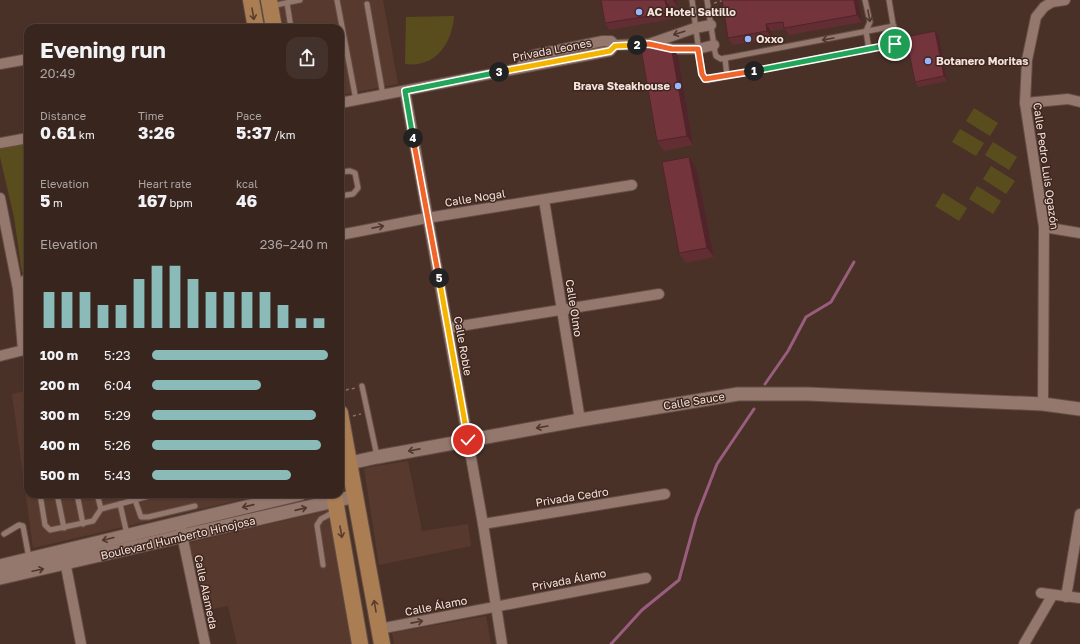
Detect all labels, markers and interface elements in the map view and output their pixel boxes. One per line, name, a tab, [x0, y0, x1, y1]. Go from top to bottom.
place label: AC Hotel Saltillo	[647, 5, 736, 18]
one-way arrow	[250, 7, 258, 20]
marker: AC Hotel Saltillo	[634, 7, 644, 17]
one-way arrow	[865, 9, 873, 22]
pin	[878, 27, 912, 61]
one-way arrow	[673, 30, 686, 37]
place label: Oxxo	[756, 32, 784, 45]
icon: arrive	[884, 33, 906, 55]
marker: Oxxo	[743, 34, 753, 44]
street label: Privada Leones	[511, 35, 593, 64]
pin: 2	[627, 35, 647, 55]
one-way arrow	[822, 35, 835, 43]
text: Evening run	[40, 36, 166, 63]
button: share	[286, 37, 328, 79]
text: 2	[634, 38, 640, 51]
place label: Botanero Moritas	[936, 54, 1028, 67]
marker: Botanero Moritas	[923, 56, 933, 66]
pin: 1	[744, 61, 764, 81]
pin: 3	[489, 62, 509, 82]
text: 1	[751, 64, 757, 77]
text: 20:49	[40, 65, 75, 81]
text: 3	[496, 65, 502, 78]
place label: Brava Steakhouse	[573, 79, 670, 92]
marker: Brava Steakhouse	[673, 81, 683, 91]
street label: Calle Pedro Luis Ogazón	[1031, 102, 1062, 230]
text: Distance	[40, 109, 86, 122]
text: Time	[138, 109, 164, 122]
text: Pace	[236, 109, 262, 122]
text: 0.61	[40, 122, 76, 143]
text: 3:26	[138, 122, 175, 143]
text: 5:37	[236, 122, 271, 143]
text: km	[76, 128, 95, 141]
text: /km	[271, 128, 295, 141]
pin: 4	[403, 128, 423, 148]
text: 4	[410, 131, 416, 144]
text: Elevation	[40, 177, 89, 190]
text: Heart rate	[138, 177, 192, 190]
text: kcal	[236, 177, 258, 190]
street label: Calle Nogal	[444, 186, 507, 209]
text: 5	[40, 190, 50, 211]
text: 167	[138, 190, 167, 211]
text: 46	[236, 190, 257, 211]
text: m	[50, 196, 63, 209]
text: bpm	[167, 196, 193, 209]
one-way arrow	[371, 223, 384, 231]
text: Elevation	[40, 236, 98, 252]
text: 236–240 m	[260, 236, 328, 252]
pin: 5	[429, 268, 449, 288]
text: 5	[436, 271, 442, 284]
street label: Calle Olmo	[564, 278, 585, 338]
street label: Calle Roble	[452, 315, 475, 377]
text: 100 m	[40, 347, 78, 363]
text: 5:23	[104, 347, 131, 363]
text: 200 m	[40, 377, 79, 393]
text: 6:04	[104, 377, 132, 393]
street label: Calle Sauce	[662, 389, 726, 412]
text: 300 m	[40, 407, 79, 423]
text: 5:29	[104, 407, 131, 423]
pin	[451, 423, 485, 457]
one-way arrow	[536, 423, 549, 431]
icon: check	[457, 429, 479, 451]
text: 400 m	[40, 437, 80, 453]
text: 5:26	[104, 437, 131, 453]
one-way arrow	[408, 447, 421, 455]
text: 500 m	[40, 467, 79, 483]
text: 5:43	[104, 467, 131, 483]
street label: Privada Cedro	[535, 484, 610, 509]
one-way arrow	[242, 503, 255, 510]
one-way arrow	[294, 504, 307, 512]
street label: Boulevard Humberto Hinojosa	[99, 513, 257, 562]
one-way arrow	[337, 525, 345, 538]
one-way arrow	[102, 536, 115, 543]
street label: Calle Alameda	[192, 553, 221, 630]
one-way arrow	[31, 566, 44, 574]
street label: Privada Álamo	[531, 566, 608, 593]
street label: Calle Álamo	[404, 593, 468, 618]
one-way arrow	[371, 600, 379, 613]
one-way arrow	[411, 617, 424, 625]

